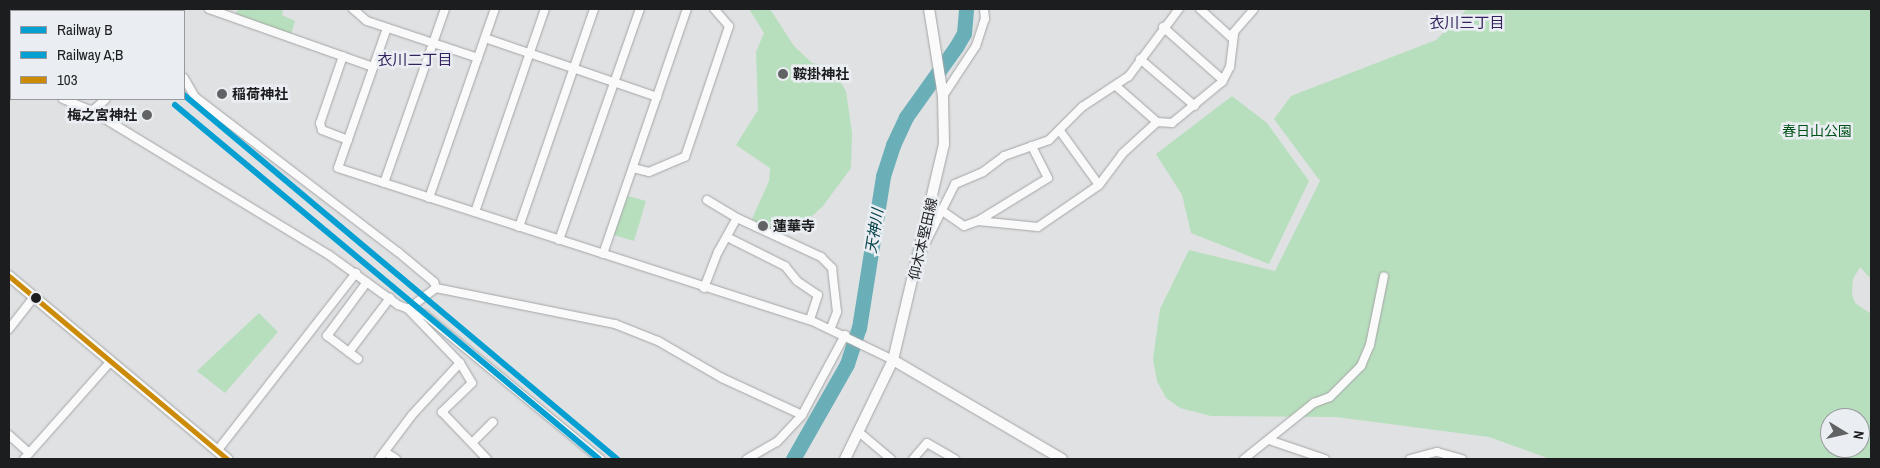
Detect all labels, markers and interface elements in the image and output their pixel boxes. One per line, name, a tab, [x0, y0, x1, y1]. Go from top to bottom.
legend	[10, 10, 185, 100]
district label: 衣川三丁目	[1430, 14, 1504, 32]
text: Railway B	[57, 19, 112, 40]
text: Railway A;B	[57, 44, 123, 65]
district label: 衣川二丁目	[378, 51, 452, 69]
place label: 鞍掛神社	[793, 66, 849, 82]
marker: 鞍掛神社	[777, 68, 789, 80]
text: 103	[57, 69, 78, 90]
place label: 稲荷神社	[232, 86, 288, 102]
marker: 稲荷神社	[216, 88, 228, 100]
place label: 梅之宮神社	[67, 107, 137, 123]
marker: 梅之宮神社	[141, 109, 153, 121]
park label: 春日山公園	[1782, 123, 1852, 139]
street label: 仰木本堅田線	[905, 196, 941, 282]
water label: 天神川	[862, 207, 886, 255]
place label: 蓮華寺	[773, 218, 815, 234]
marker: 蓮華寺	[757, 220, 769, 232]
unlabelled marker	[31, 293, 41, 303]
north arrow	[1820, 408, 1870, 458]
text: N	[1849, 430, 1868, 441]

